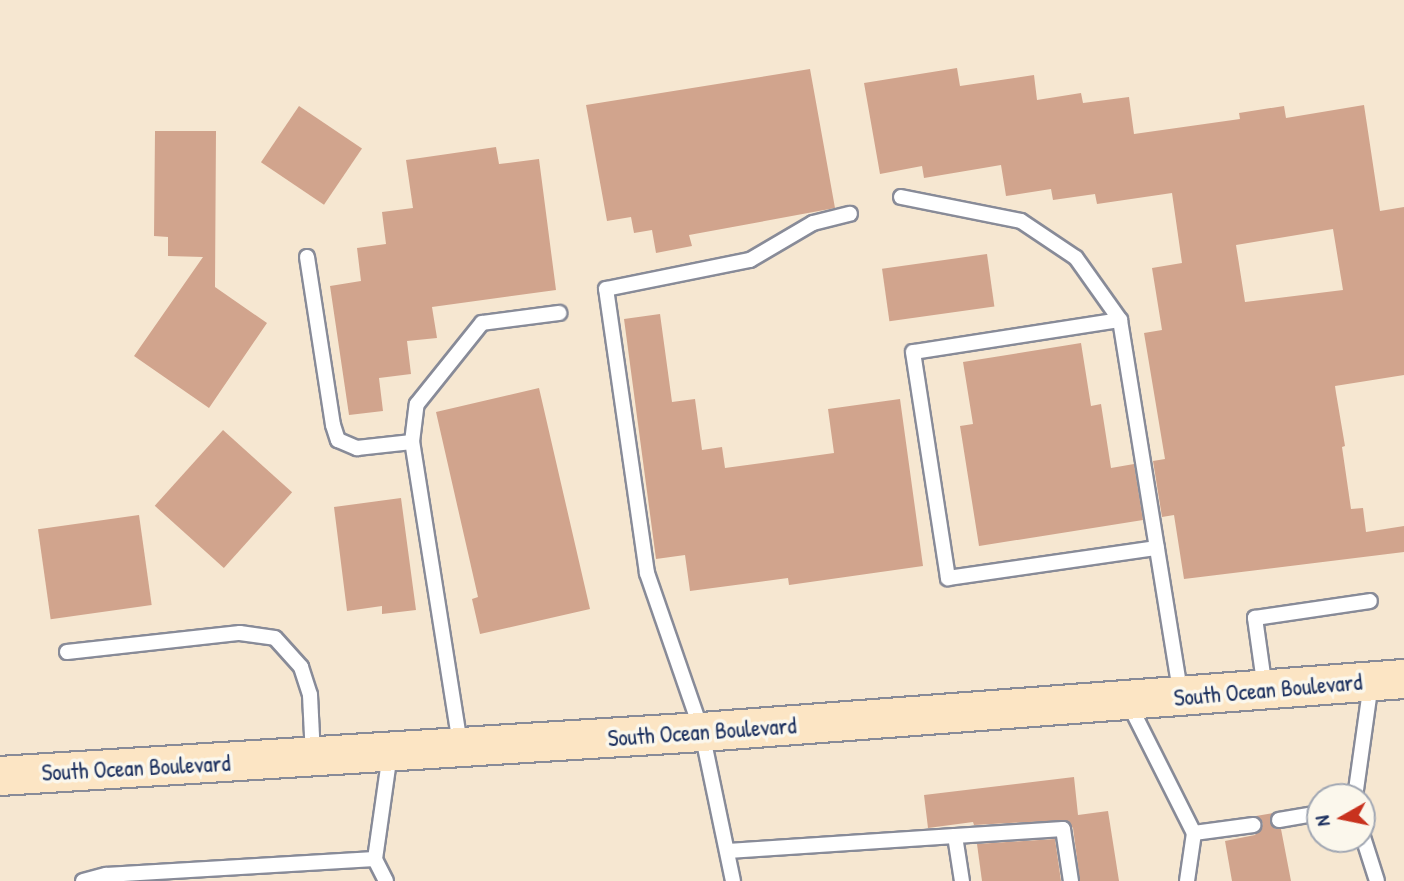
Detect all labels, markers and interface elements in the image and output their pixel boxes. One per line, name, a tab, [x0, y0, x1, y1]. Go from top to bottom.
street label: South Ocean Boulevard	[1173, 668, 1363, 712]
street label: South Ocean Boulevard	[607, 712, 797, 752]
street label: South Ocean Boulevard	[41, 749, 231, 787]
north arrow	[1306, 783, 1376, 853]
text: N	[1309, 814, 1336, 828]

